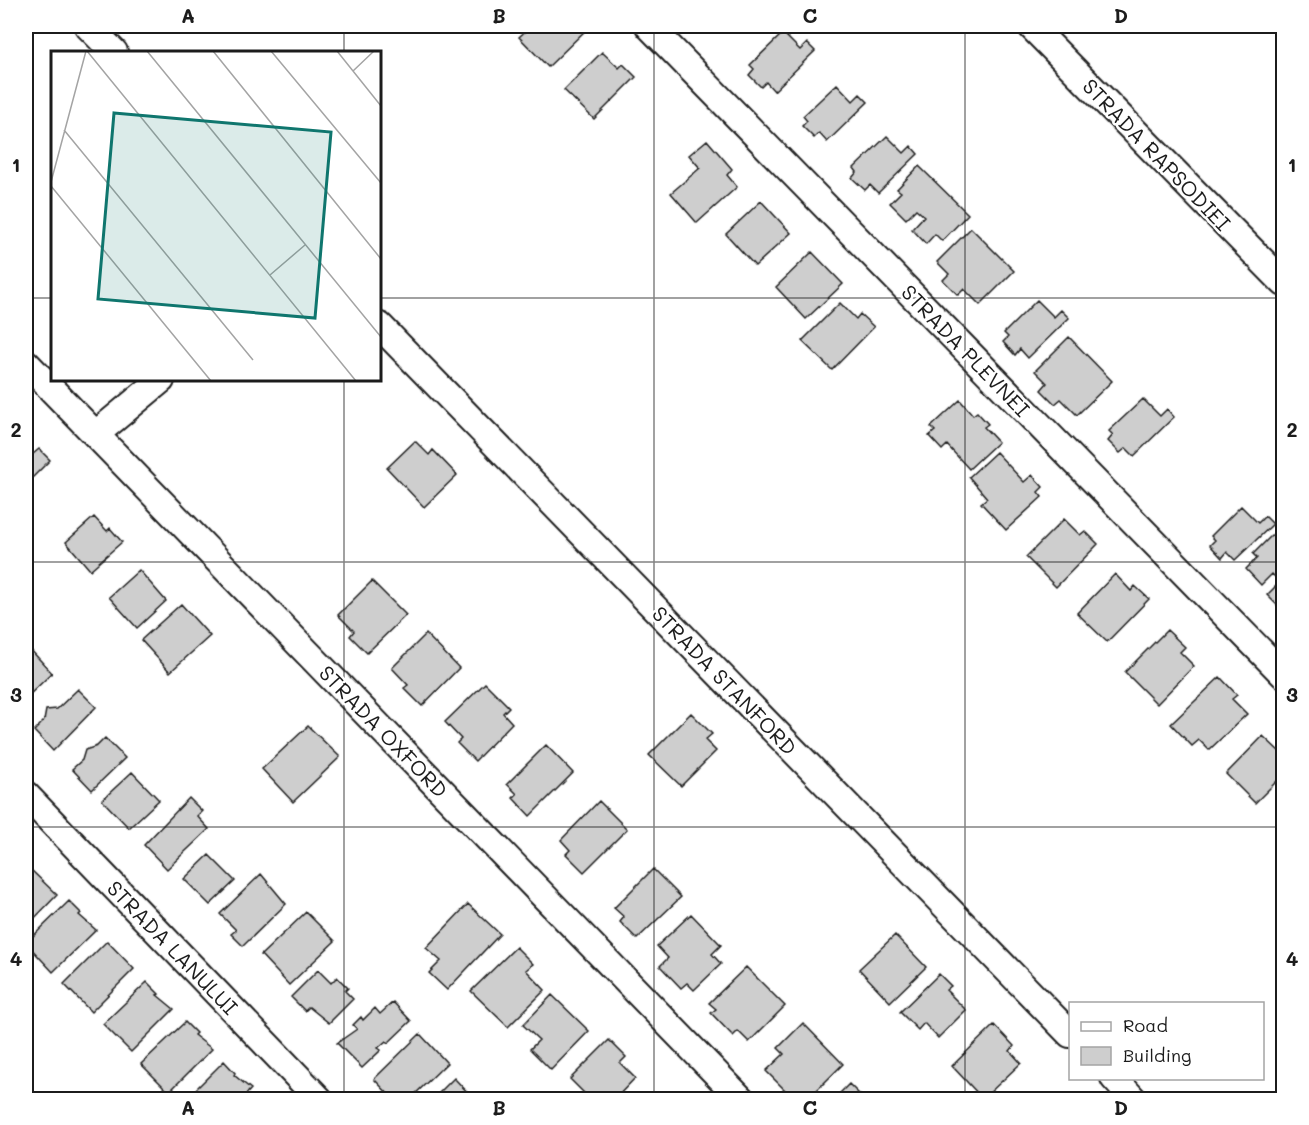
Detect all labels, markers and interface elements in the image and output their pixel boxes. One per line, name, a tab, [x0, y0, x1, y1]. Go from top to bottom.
text: A	[181, 2, 195, 28]
text: B	[492, 2, 506, 28]
text: C	[803, 2, 818, 28]
text: D	[1114, 2, 1128, 28]
inset map	[51, 51, 381, 381]
street label: STRADA RAPSODIEI	[1077, 72, 1237, 236]
text: 1	[12, 151, 20, 177]
text: 1	[1288, 151, 1296, 177]
street label: STRADA PLEVNEI	[896, 278, 1036, 422]
text: 2	[10, 416, 22, 442]
text: 2	[1286, 416, 1298, 442]
street label: STRADA STANFORD	[647, 600, 803, 760]
street label: STRADA OXFORD	[314, 659, 454, 803]
text: 3	[10, 681, 22, 707]
text: 3	[1286, 681, 1298, 707]
street label: STRADA LANULUI	[102, 874, 244, 1020]
text: 4	[10, 945, 23, 971]
text: 4	[1286, 945, 1299, 971]
legend	[1069, 1002, 1264, 1080]
text: Road	[1123, 1013, 1168, 1037]
text: Building	[1123, 1043, 1191, 1067]
text: A	[181, 1094, 195, 1120]
text: B	[492, 1094, 506, 1120]
text: C	[803, 1094, 818, 1120]
text: D	[1114, 1094, 1128, 1120]

